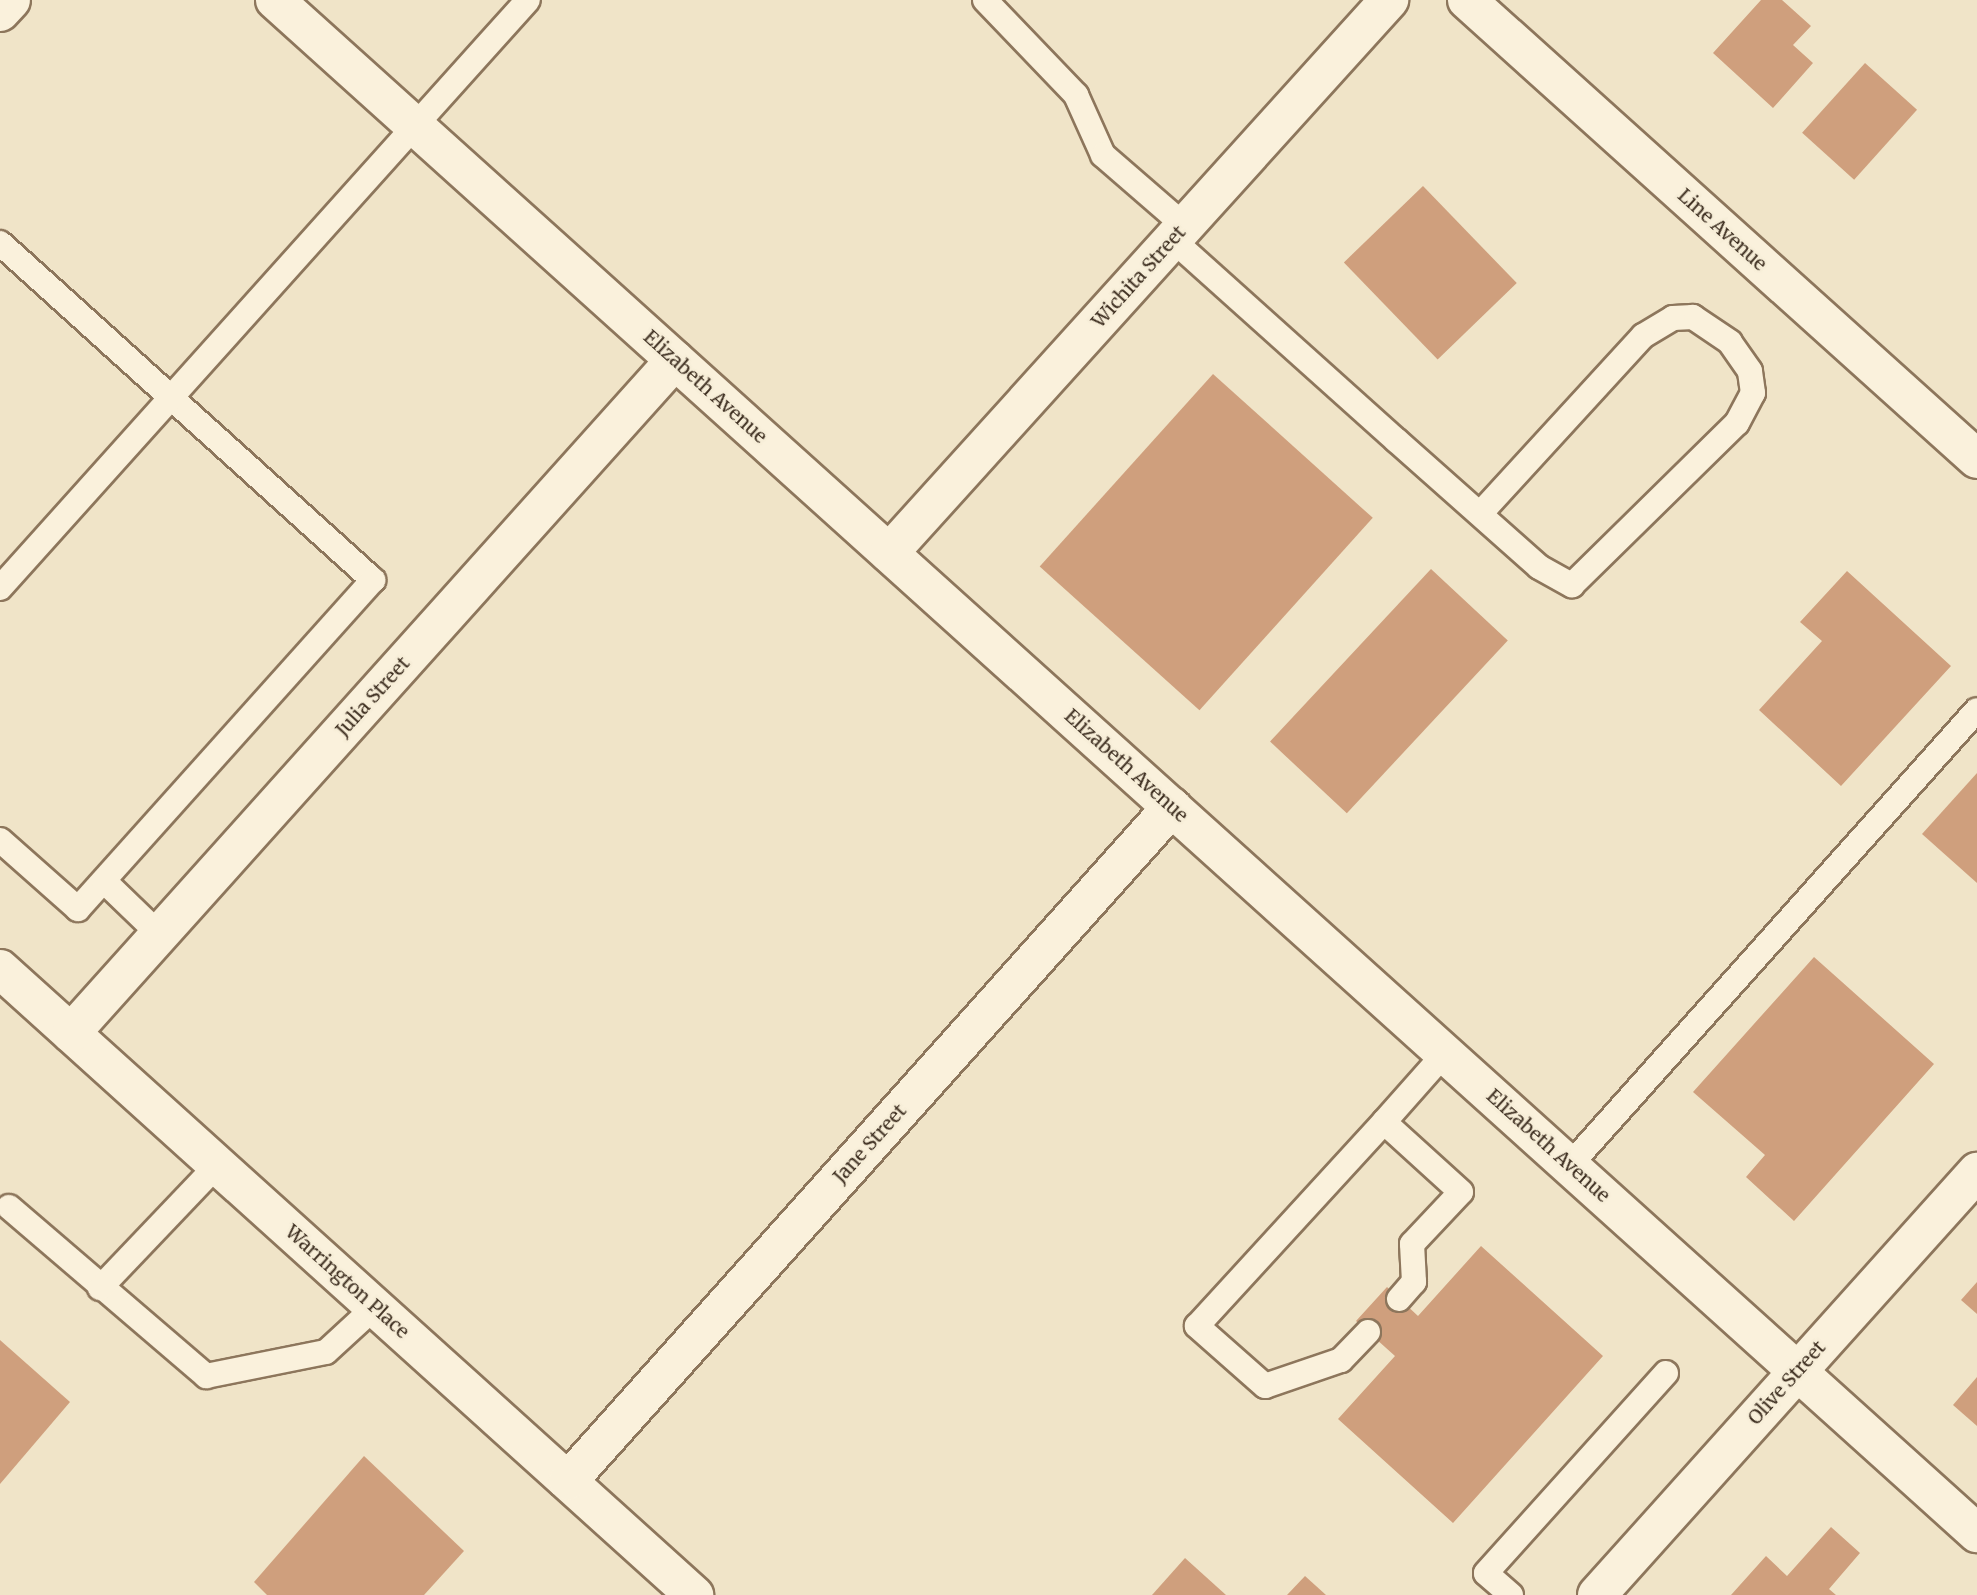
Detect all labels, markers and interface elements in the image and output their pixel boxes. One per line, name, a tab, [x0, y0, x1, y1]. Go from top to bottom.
street label: Line Avenue	[1673, 184, 1771, 276]
street label: Wichita Street	[1087, 221, 1191, 333]
street label: Elizabeth Avenue	[639, 326, 771, 448]
street label: Julia Street	[331, 652, 415, 742]
street label: Elizabeth Avenue	[1060, 705, 1192, 827]
street label: Elizabeth Avenue	[1482, 1085, 1614, 1207]
street label: Jane Street	[829, 1100, 911, 1188]
street label: Warrington Place	[280, 1221, 414, 1343]
street label: Olive Street	[1743, 1336, 1831, 1430]

